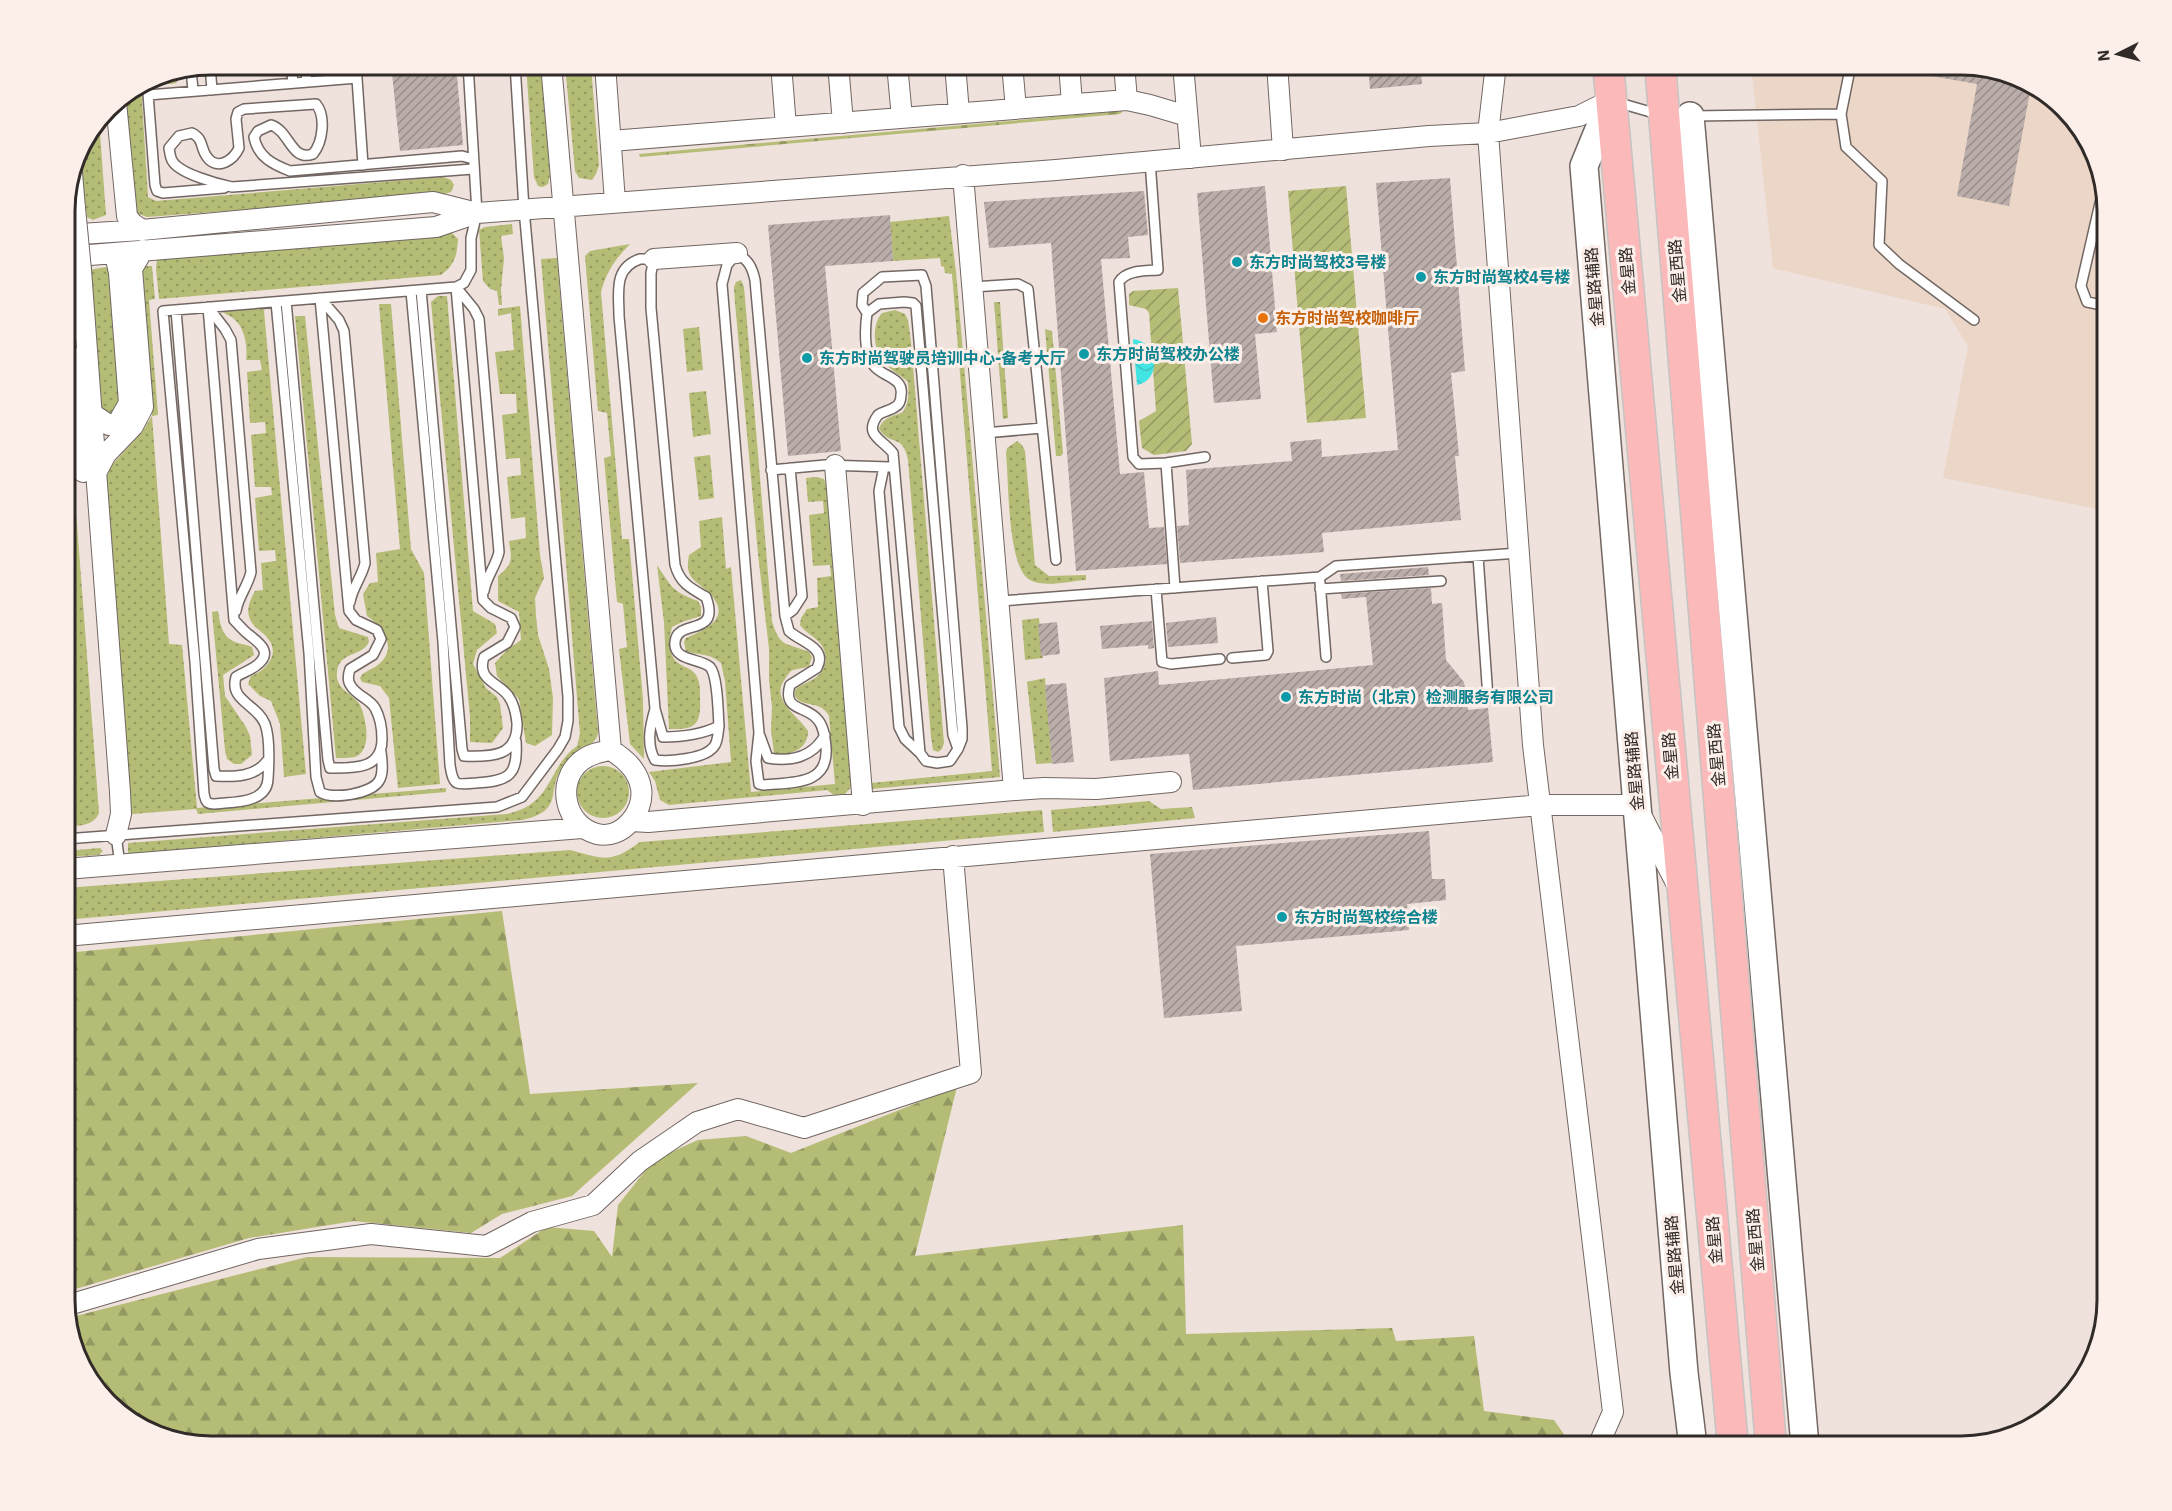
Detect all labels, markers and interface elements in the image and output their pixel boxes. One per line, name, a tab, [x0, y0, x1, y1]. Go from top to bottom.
north arrow	[2088, 24, 2148, 84]
text: N	[2093, 49, 2114, 62]
street label: 金星西路	[1664, 238, 1690, 304]
street label: 金星路辅路	[1581, 246, 1607, 328]
street label: 金星路	[1615, 246, 1639, 296]
place label: 东方时尚驾校3号楼	[1249, 252, 1387, 272]
marker: 东方时尚驾校3号楼	[1230, 255, 1244, 269]
place label: 东方时尚驾校4号楼	[1433, 267, 1571, 287]
marker: 东方时尚驾校4号楼	[1414, 270, 1428, 284]
place label: 东方时尚驾校咖啡厅	[1275, 308, 1419, 328]
marker: 东方时尚驾校咖啡厅	[1256, 311, 1270, 325]
place label: 东方时尚驾校办公楼	[1096, 344, 1240, 364]
marker: 东方时尚驾校办公楼	[1077, 347, 1091, 361]
place label: 东方时尚驾驶员培训中心-备考大厅	[819, 348, 1065, 368]
marker: 东方时尚驾驶员培训中心-备考大厅	[800, 351, 814, 365]
place label: 东方时尚（北京）检测服务有限公司	[1298, 687, 1554, 707]
marker: 东方时尚（北京）检测服务有限公司	[1279, 690, 1293, 704]
street label: 金星西路	[1703, 722, 1729, 788]
street label: 金星路辅路	[1621, 730, 1647, 812]
street label: 金星路	[1658, 731, 1682, 781]
place label: 东方时尚驾校综合楼	[1294, 907, 1438, 927]
marker: 东方时尚驾校综合楼	[1275, 910, 1289, 924]
street label: 金星西路	[1742, 1207, 1768, 1273]
street label: 金星路辅路	[1661, 1214, 1687, 1296]
street label: 金星路	[1702, 1215, 1726, 1265]

